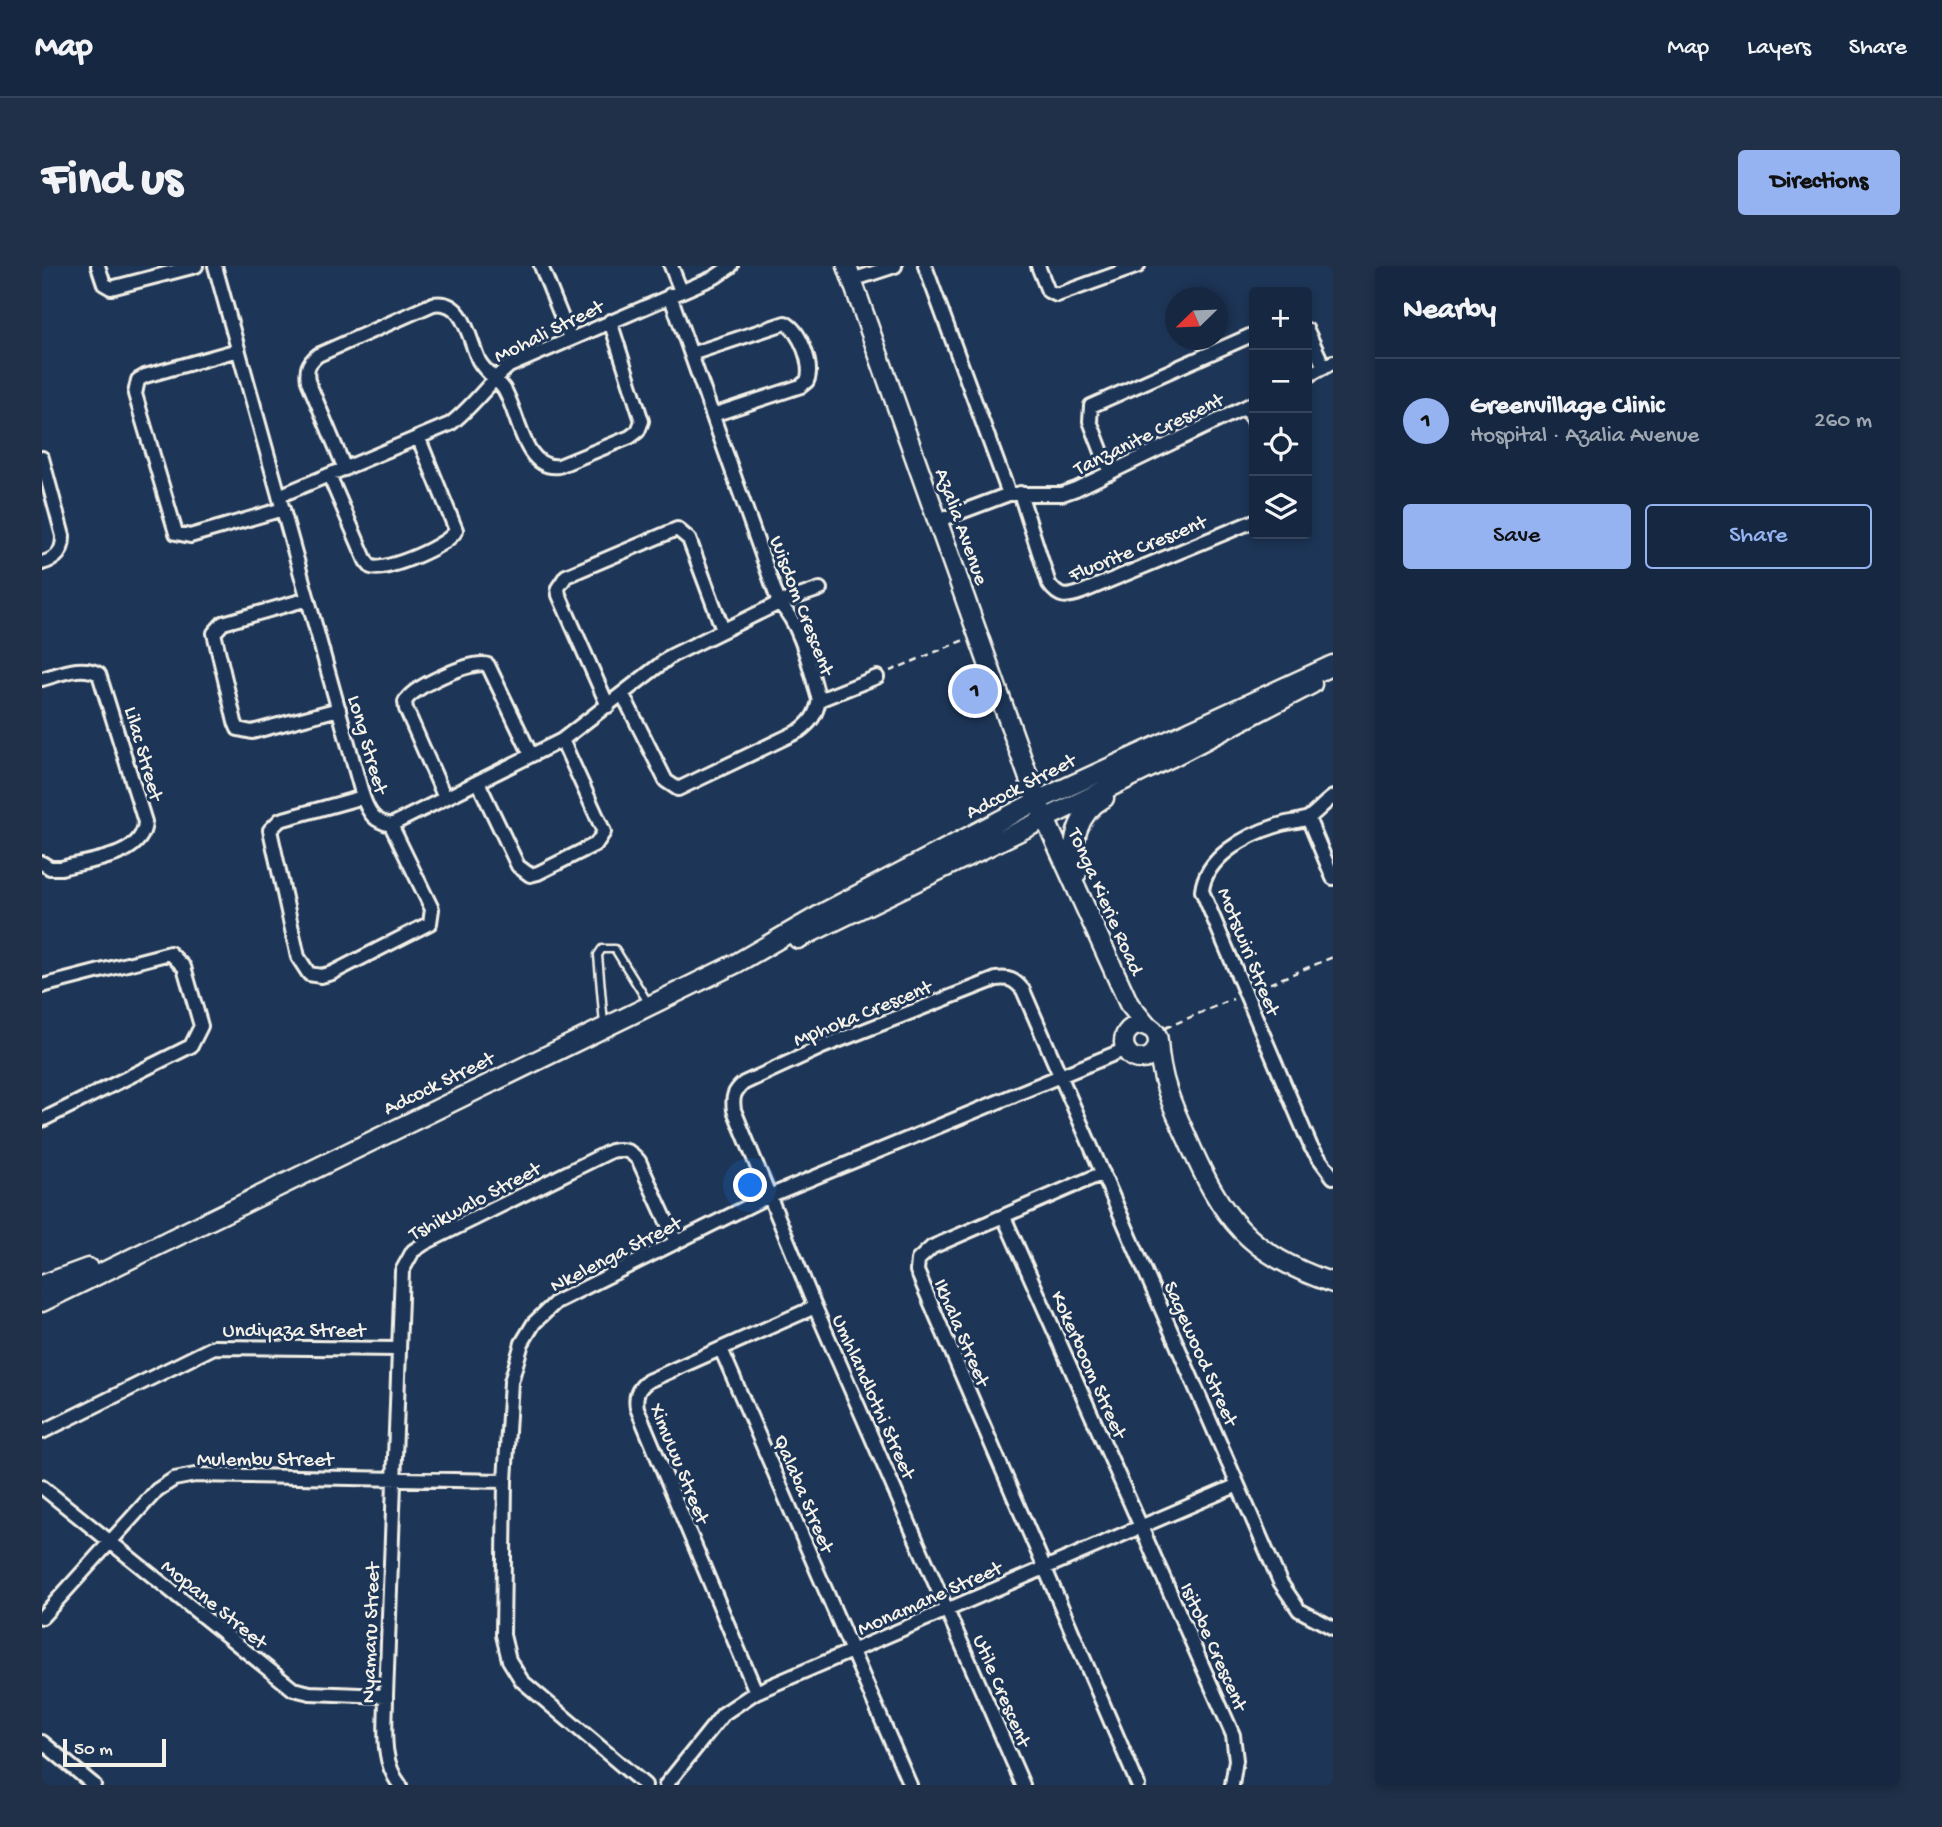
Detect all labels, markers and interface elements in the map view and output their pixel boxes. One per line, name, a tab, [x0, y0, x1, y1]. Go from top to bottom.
text: Map	[35, 29, 92, 67]
text: Map	[1667, 34, 1709, 63]
text: Layers	[1747, 34, 1811, 63]
text: Share	[1849, 34, 1907, 63]
button: Directions	[1738, 150, 1900, 215]
text: Find us	[42, 153, 182, 211]
north arrow	[1165, 287, 1228, 350]
map controls	[1249, 287, 1312, 539]
button: +	[1249, 287, 1312, 350]
text: Nearby	[1403, 294, 1496, 329]
street label: Mohali Street	[491, 295, 610, 370]
button: −	[1249, 350, 1312, 413]
street label: Tanzanite Crescent	[1070, 388, 1231, 484]
text: Greenvillage Clinic	[1470, 392, 1664, 423]
text: 1	[1421, 408, 1431, 435]
text: 260 m	[1814, 408, 1872, 435]
button: locate	[1249, 413, 1312, 476]
text: Hospital · Azalia Avenue	[1470, 423, 1699, 450]
street label: Azalia Avenue	[927, 465, 993, 590]
button: layers	[1249, 476, 1312, 539]
button: Save	[1403, 504, 1631, 569]
button: Share	[1645, 504, 1872, 569]
street label: Fluorite Crescent	[1065, 510, 1213, 590]
street label: Wisdom Crescent	[762, 533, 839, 682]
pin: 1	[952, 665, 998, 717]
street label: Long Street	[340, 693, 392, 800]
street label: Lilac Street	[116, 704, 168, 806]
street label: Adcock Street	[962, 749, 1083, 827]
street label: Tonga Kierie Road	[1060, 824, 1148, 981]
street label: Motswiri Street	[1210, 885, 1285, 1022]
street label: Mphoka Crescent	[790, 975, 938, 1054]
street label: Adcock Street	[380, 1047, 501, 1123]
street label: Tshikwalo Street	[405, 1157, 548, 1249]
your location	[733, 1168, 767, 1202]
street label: Nkelenga Street	[547, 1211, 689, 1300]
street label: Ikhala Street	[926, 1276, 995, 1393]
street label: Sagewood Street	[1156, 1278, 1243, 1433]
street label: Kokerboom Street	[1043, 1288, 1132, 1445]
street label: Umhlandlothi Street	[824, 1311, 920, 1486]
street label: Undiyaza Street	[223, 1320, 368, 1345]
street label: Ximuwu Street	[642, 1400, 714, 1530]
street label: Qalaba Street	[766, 1432, 839, 1559]
street label: Mulembu Street	[197, 1449, 336, 1474]
street label: Mopane Street	[155, 1555, 273, 1658]
street label: Monamane Street	[854, 1556, 1009, 1643]
street label: Nyamaru Street	[358, 1560, 388, 1704]
street label: Isitobe Crescent	[1172, 1579, 1252, 1718]
street label: Utile Crescent	[965, 1631, 1036, 1754]
scale bar	[63, 1736, 166, 1768]
text: 50 m	[74, 1739, 113, 1762]

